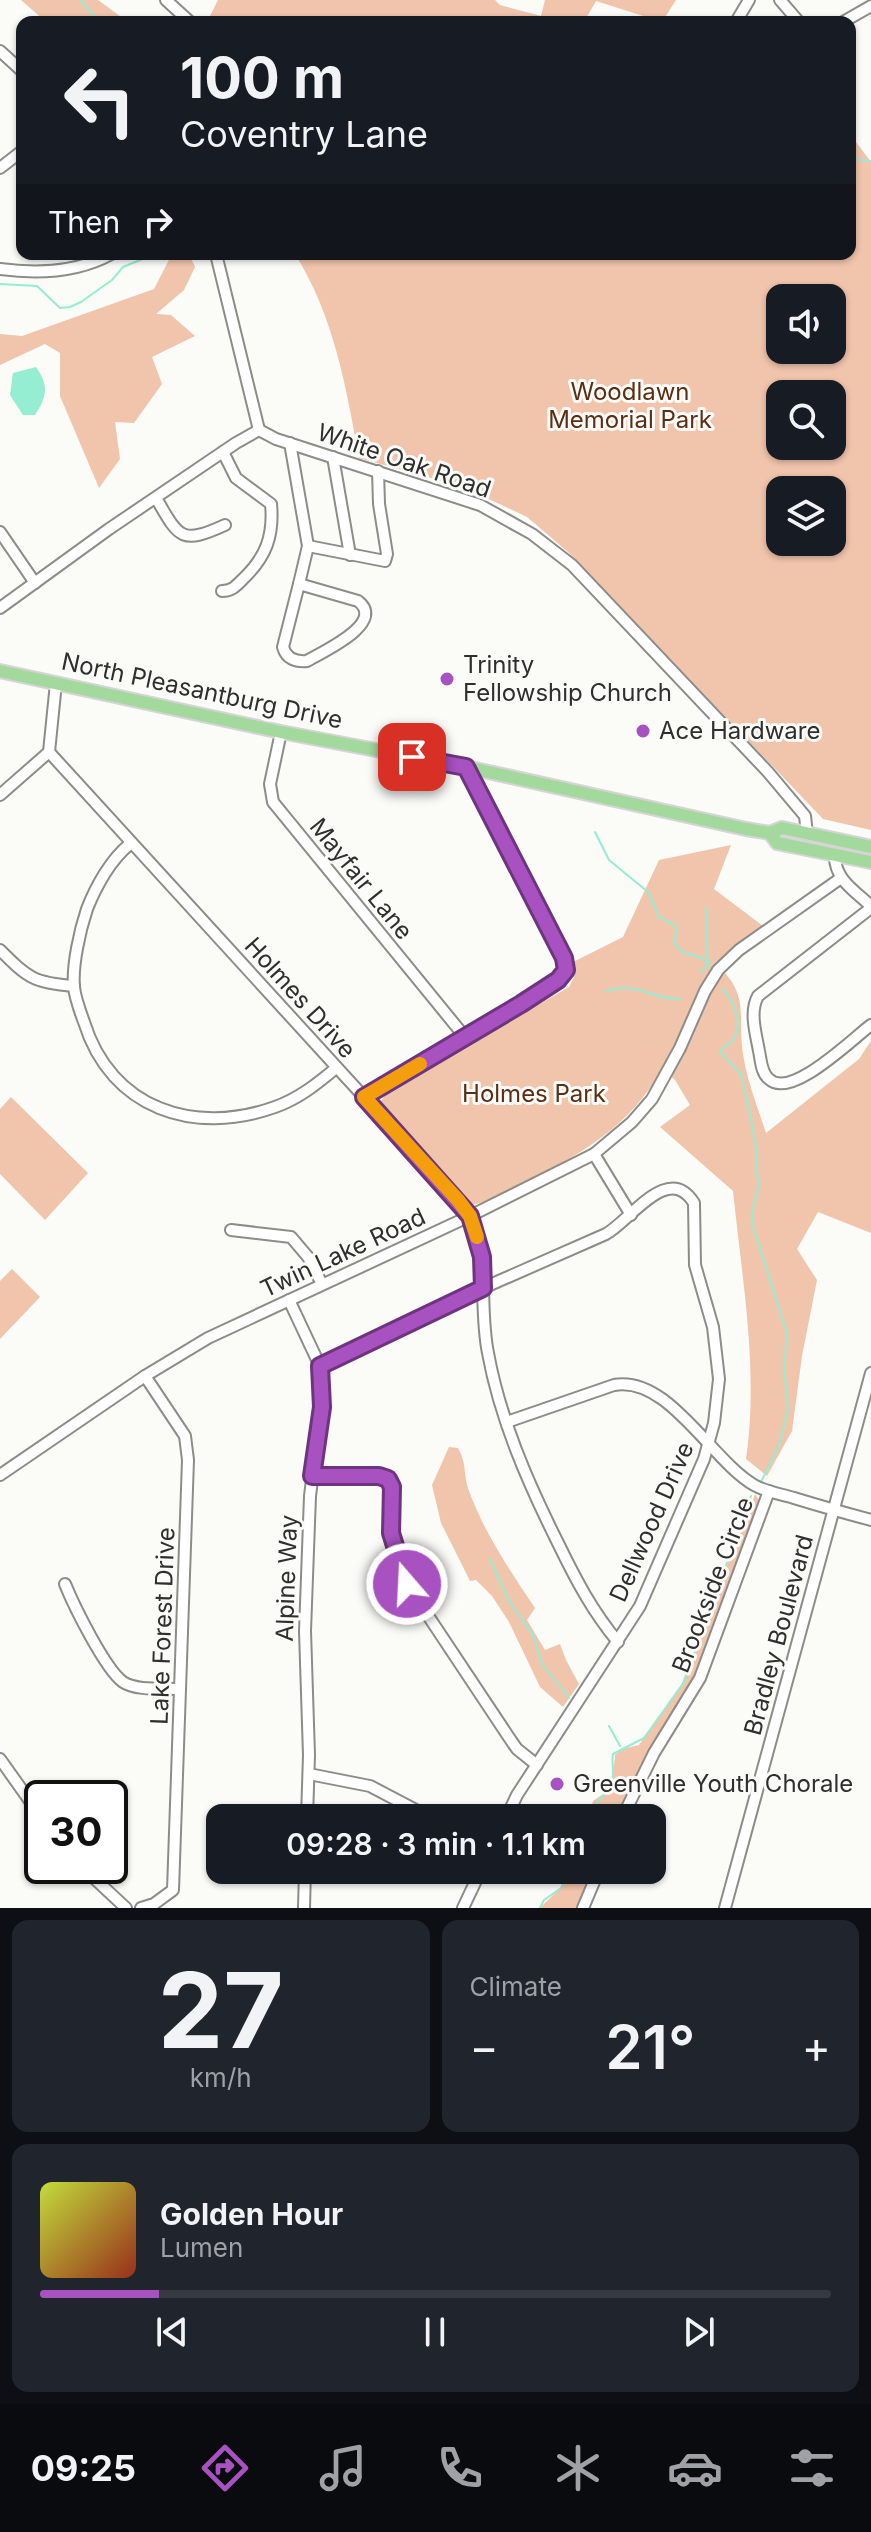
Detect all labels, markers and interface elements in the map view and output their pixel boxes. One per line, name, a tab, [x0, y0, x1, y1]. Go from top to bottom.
text: 100 m	[180, 44, 344, 112]
icon: left	[48, 48, 152, 152]
text: Coventry Lane	[180, 112, 428, 156]
icon: right	[136, 200, 180, 244]
text: Then	[48, 204, 120, 240]
map controls	[766, 284, 846, 556]
button: sound	[766, 284, 846, 364]
park label: Woodlawn Memorial Park	[548, 377, 712, 434]
button: search	[766, 380, 846, 460]
street label: White Oak Road	[314, 417, 495, 504]
button: layers	[766, 476, 846, 556]
street label: North Pleasantburg Drive	[59, 647, 345, 734]
place label: Trinity Fellowship Church	[463, 650, 672, 707]
marker: Trinity Fellowship Church	[438, 670, 456, 688]
place label: Ace Hardware	[659, 716, 820, 745]
marker: Ace Hardware	[634, 722, 652, 740]
pin	[378, 723, 446, 791]
icon: arrive	[390, 735, 434, 779]
street label: Mayfair Lane	[304, 812, 419, 945]
street label: Holmes Drive	[239, 931, 362, 1064]
park label: Holmes Park	[462, 1079, 606, 1108]
street label: Twin Lake Road	[256, 1202, 430, 1303]
street label: Dellwood Drive	[603, 1437, 700, 1606]
street label: Brookside Circle	[666, 1493, 759, 1677]
street label: Alpine Way	[270, 1514, 303, 1642]
street label: Lake Forest Drive	[145, 1527, 180, 1725]
street label: Bradley Boulevard	[738, 1531, 819, 1738]
position arrow	[365, 1542, 449, 1626]
place label: Greenville Youth Chorale	[573, 1769, 853, 1798]
marker: Greenville Youth Chorale	[548, 1775, 566, 1793]
speed limit sign: 30	[24, 1780, 128, 1884]
text: 09:28 · 3 min · 1.1 km	[286, 1826, 586, 1862]
text: 27	[158, 1947, 284, 2073]
text: Climate	[470, 1971, 562, 2002]
text: 21°	[605, 2011, 695, 2083]
text: −	[470, 2020, 499, 2074]
text: +	[802, 2020, 831, 2074]
text: km/h	[190, 2062, 252, 2093]
text: Golden Hour	[160, 2196, 343, 2232]
text: Lumen	[160, 2232, 243, 2263]
icon: previous	[150, 2310, 194, 2354]
icon: pause	[413, 2310, 457, 2354]
icon: next	[677, 2310, 721, 2354]
icon: directions	[197, 2440, 253, 2496]
icon: music	[315, 2440, 371, 2496]
icon: phone	[432, 2440, 488, 2496]
icon: climate	[550, 2440, 606, 2496]
icon: car	[667, 2440, 723, 2496]
icon: filters	[784, 2440, 840, 2496]
text: 09:25	[31, 2446, 136, 2490]

